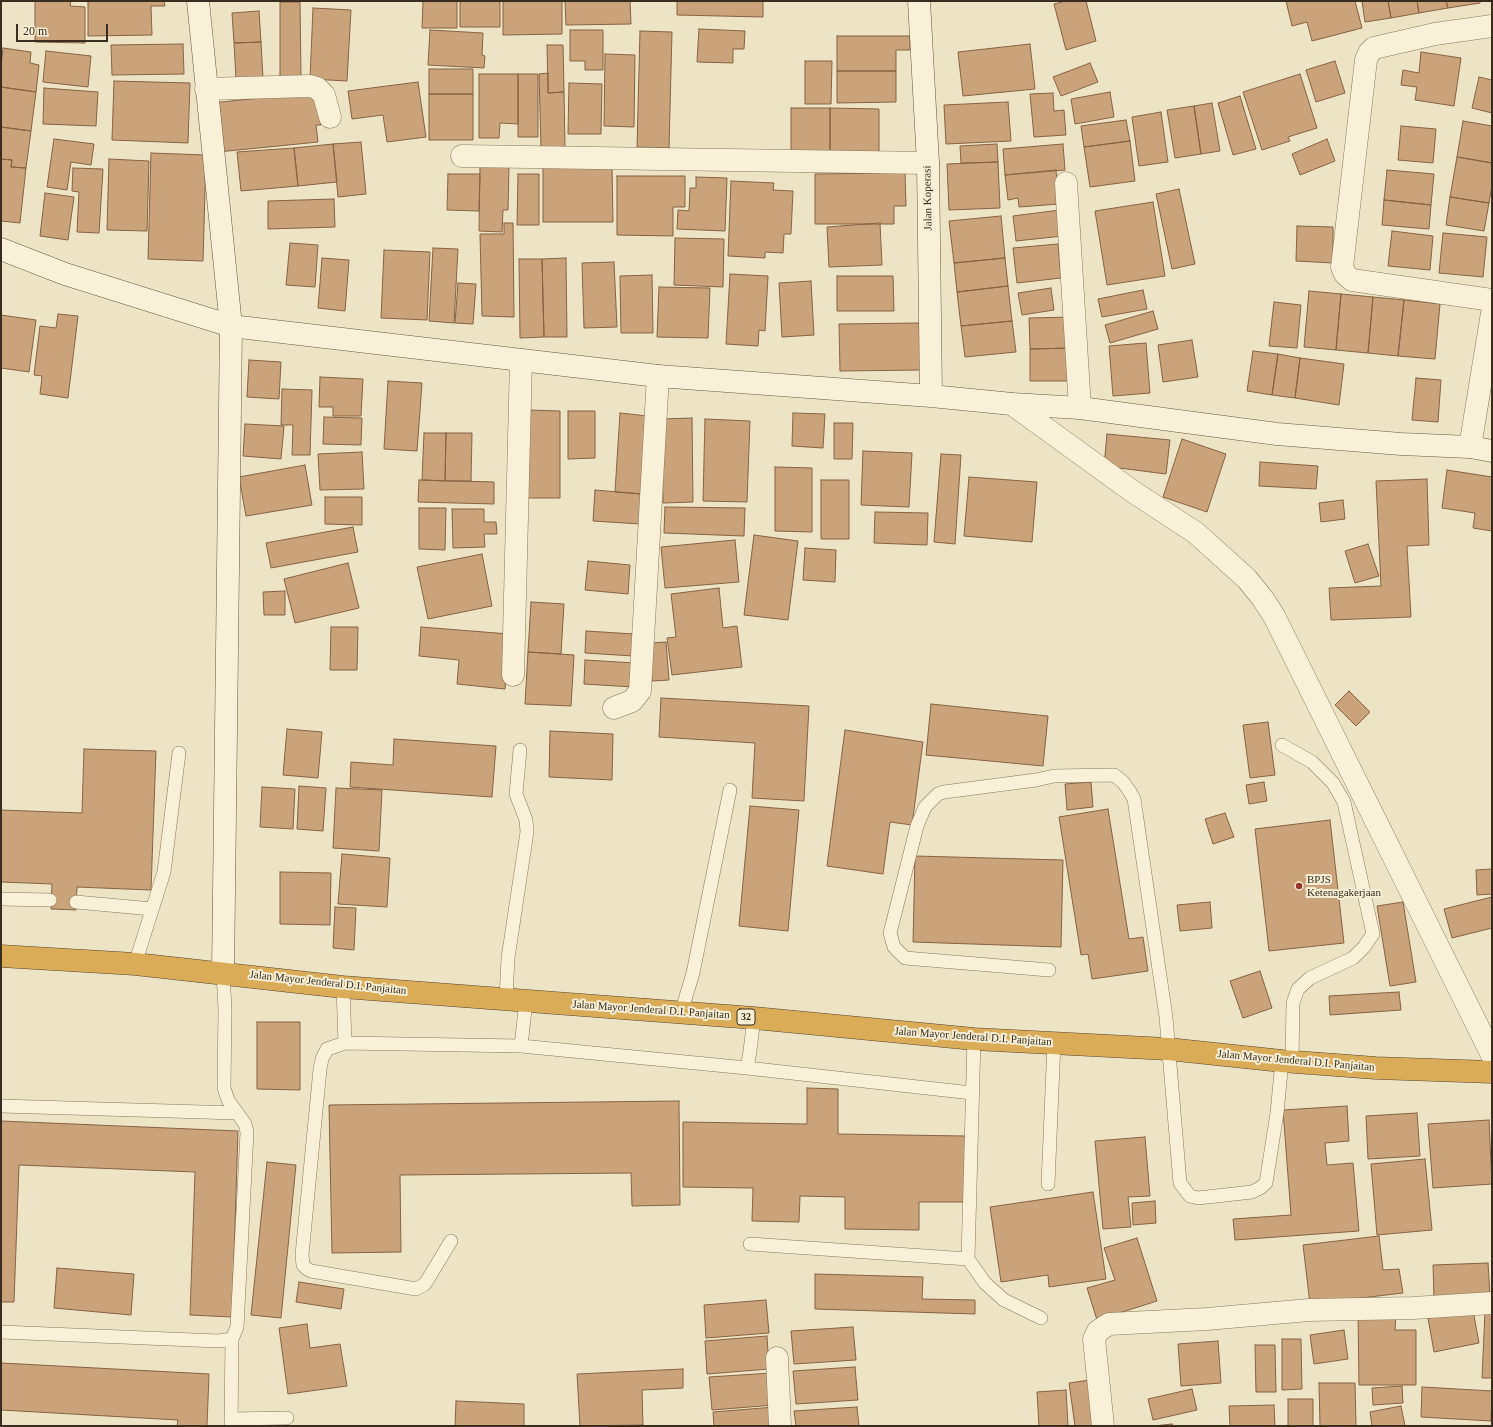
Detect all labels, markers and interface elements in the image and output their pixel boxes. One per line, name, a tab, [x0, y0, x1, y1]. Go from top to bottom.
scale bar	[18, 16, 110, 42]
text: 20 m	[23, 24, 47, 38]
street label: Jalan Koperasi	[921, 165, 935, 231]
place label: BPJS Ketenagakerjaan	[1307, 873, 1381, 899]
marker: BPJS Ketenagakerjaan	[1294, 881, 1304, 891]
street label: Jalan Mayor Jenderal D.I. Panjaitan	[249, 968, 407, 998]
street label: Jalan Mayor Jenderal D.I. Panjaitan	[572, 998, 730, 1022]
road number: 32	[737, 1009, 755, 1025]
street label: Jalan Mayor Jenderal D.I. Panjaitan	[894, 1025, 1052, 1049]
street label: Jalan Mayor Jenderal D.I. Panjaitan	[1217, 1048, 1375, 1074]

